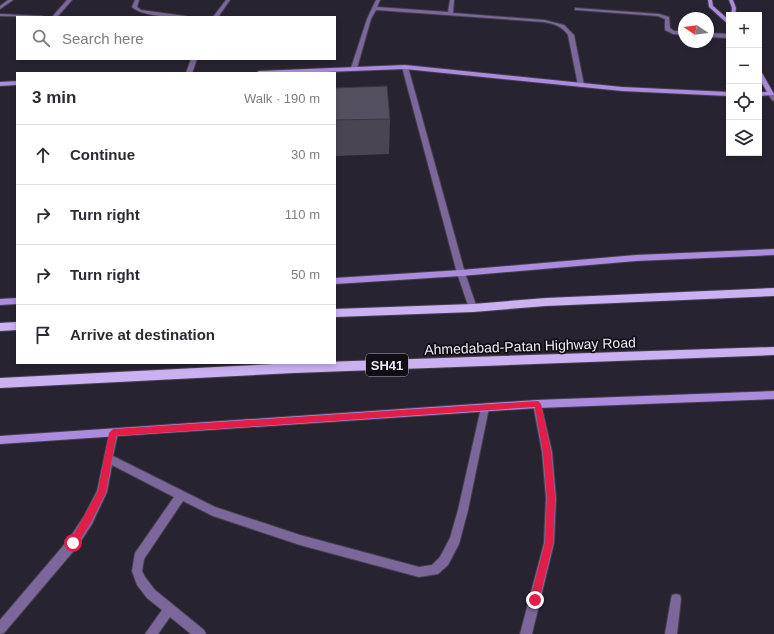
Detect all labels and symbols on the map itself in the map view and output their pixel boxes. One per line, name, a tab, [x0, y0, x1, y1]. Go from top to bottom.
north arrow	[678, 12, 714, 48]
street label: Ahmedabad-Patan Highway Road	[424, 334, 636, 358]
road number: SH41	[366, 354, 408, 376]
route start	[64, 534, 82, 552]
route end	[526, 591, 544, 609]

